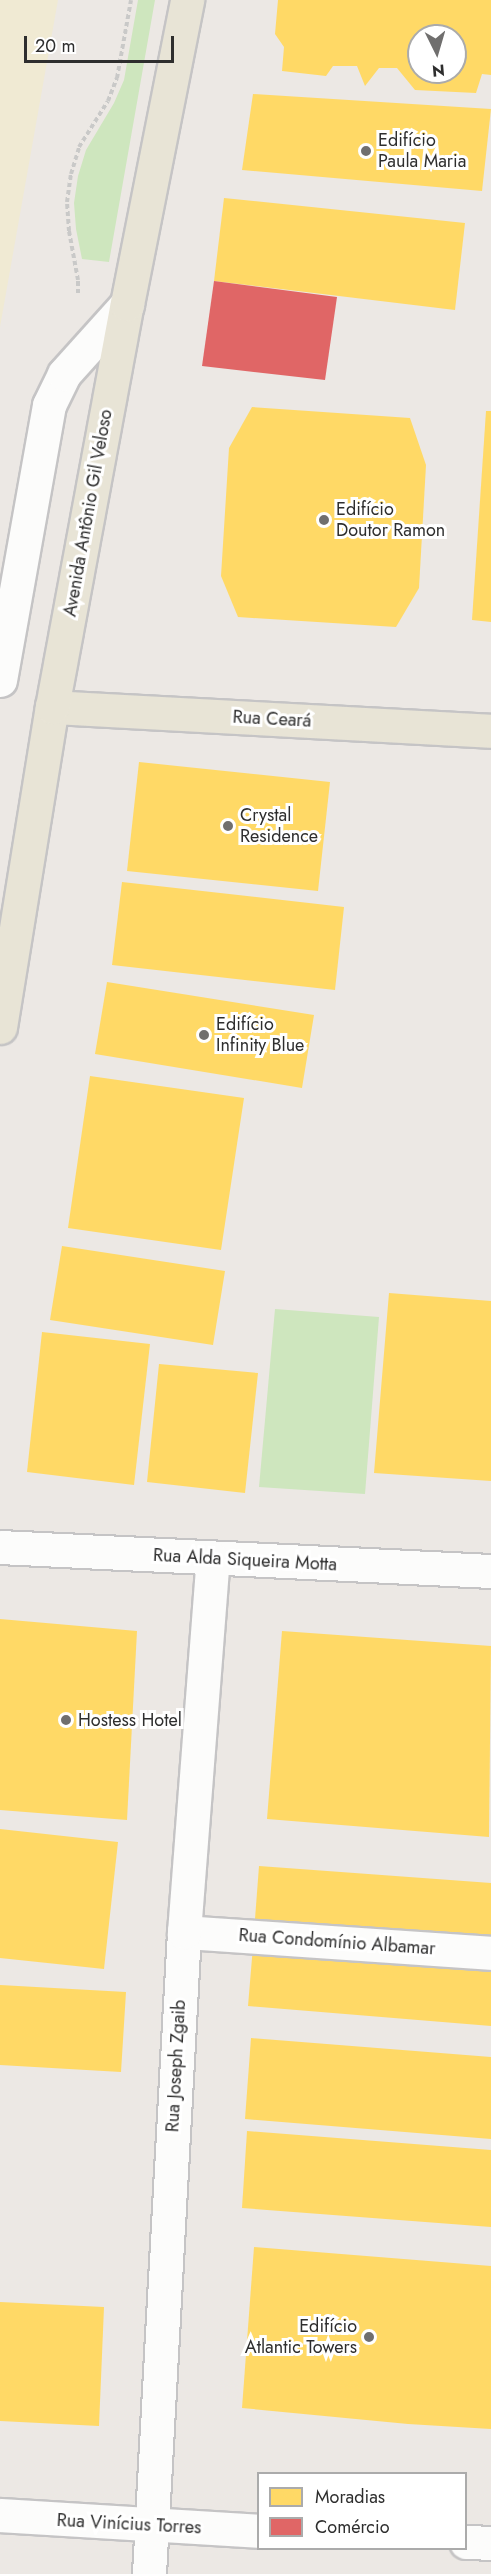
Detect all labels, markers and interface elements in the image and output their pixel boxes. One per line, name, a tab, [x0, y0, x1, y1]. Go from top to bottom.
scale bar	[27, 24, 177, 62]
north arrow	[407, 24, 467, 84]
text: 20 m	[35, 33, 75, 59]
text: N	[431, 58, 446, 82]
place label: Edifício Paula Maria	[378, 130, 466, 172]
marker: Edifício Paula Maria	[359, 144, 373, 158]
street label: Avenida Antônio Gil Veloso	[59, 408, 117, 618]
place label: Edifício Doutor Ramon	[336, 499, 445, 542]
marker: Edifício Doutor Ramon	[317, 513, 331, 527]
street label: Rua Ceará	[232, 706, 312, 732]
place label: Crystal Residence	[240, 805, 318, 848]
marker: Crystal Residence	[221, 819, 235, 833]
place label: Edifício Infinity Blue	[216, 1014, 304, 1056]
marker: Edifício Infinity Blue	[197, 1028, 211, 1042]
street label: Rua Alda Siqueira Motta	[153, 1544, 337, 1576]
place label: Hostess Hotel	[78, 1709, 182, 1731]
marker: Hostess Hotel	[59, 1713, 73, 1727]
street label: Rua Condomínio Albamar	[238, 1924, 436, 1960]
street label: Rua Joseph Zgaib	[162, 1999, 190, 2133]
place label: Edifício Atlantic Towers	[245, 2316, 357, 2358]
marker: Edifício Atlantic Towers	[362, 2330, 376, 2344]
legend	[257, 2472, 467, 2550]
text: Moradias	[315, 2484, 385, 2510]
street label: Rua Vinícius Torres	[56, 2509, 202, 2539]
text: Comércio	[315, 2514, 389, 2540]

